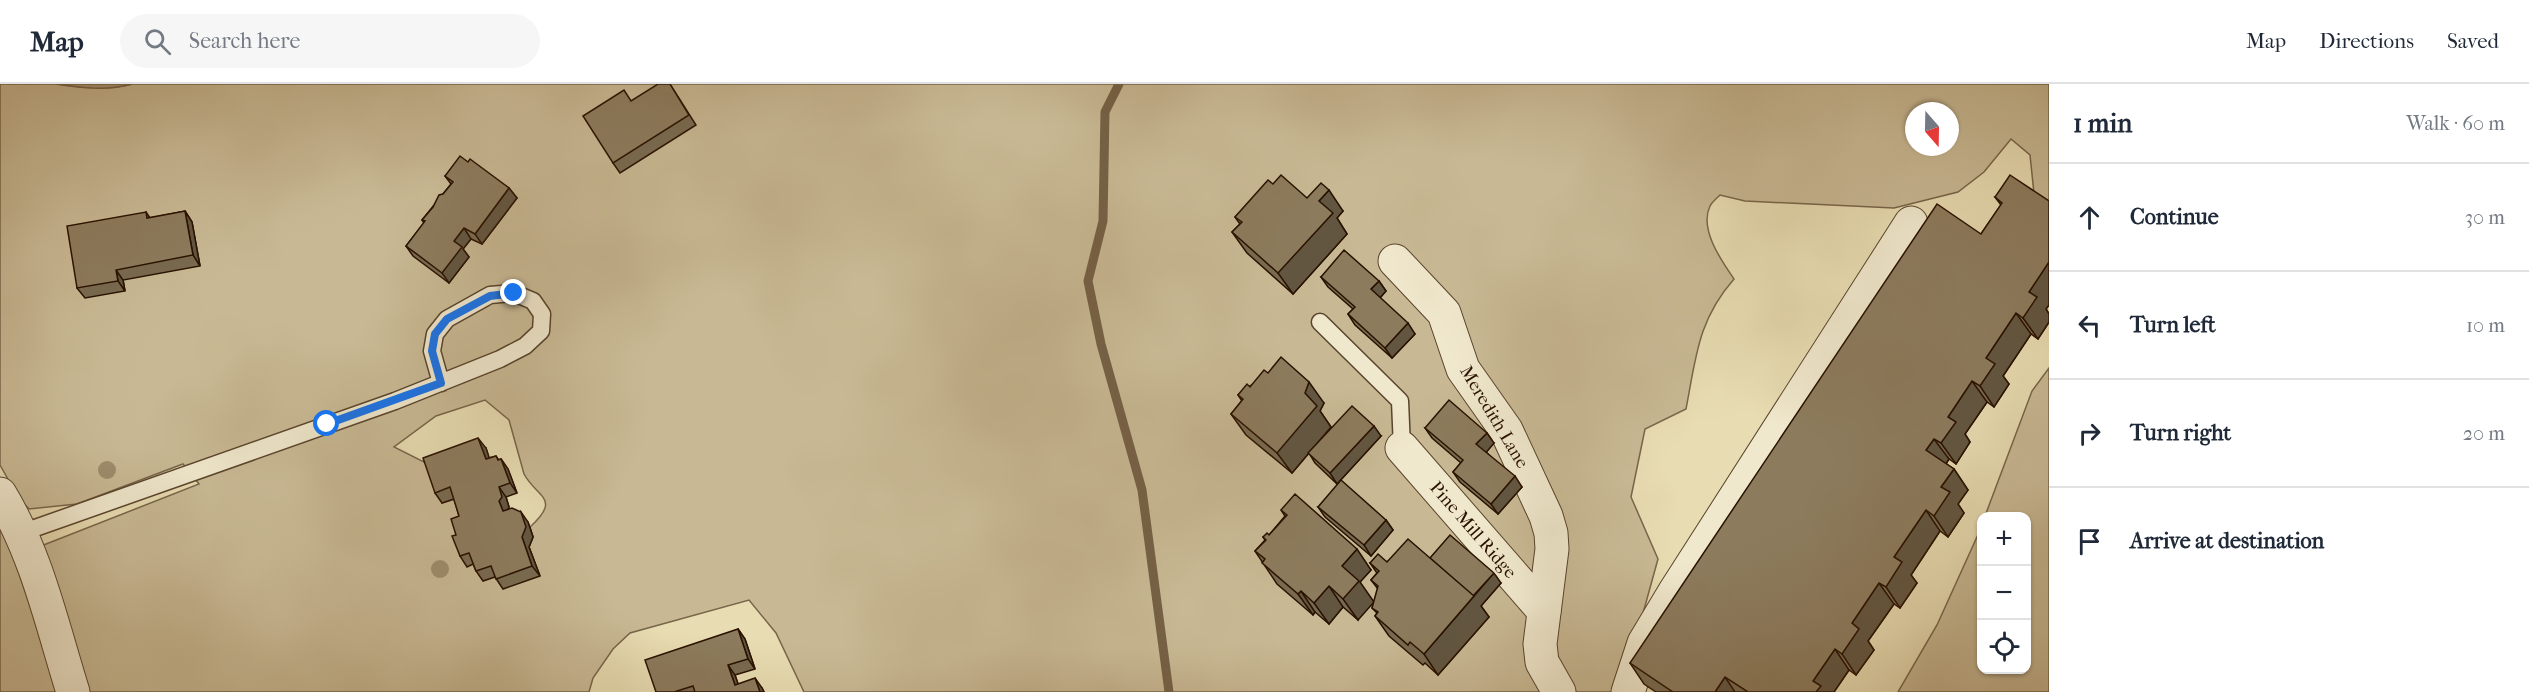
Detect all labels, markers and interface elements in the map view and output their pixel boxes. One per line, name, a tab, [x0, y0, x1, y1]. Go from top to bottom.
search box	[120, 14, 540, 68]
text: Map	[30, 25, 84, 58]
icon: search	[141, 25, 174, 58]
text: Search here	[189, 28, 300, 54]
text: Map	[2246, 29, 2286, 53]
text: Directions	[2319, 29, 2414, 53]
text: Saved	[2447, 29, 2499, 53]
north arrow	[1905, 102, 1959, 156]
text: 1 min	[2073, 108, 2132, 139]
text: Walk · 60 m	[2406, 112, 2505, 135]
icon: ahead	[2073, 201, 2106, 234]
text: Continue	[2130, 204, 2219, 230]
text: 30 m	[2465, 206, 2505, 229]
route end	[500, 279, 526, 305]
icon: left	[2073, 309, 2106, 342]
text: Turn left	[2130, 312, 2216, 338]
text: 10 m	[2466, 314, 2505, 337]
street label: Meredith Lane	[1455, 362, 1533, 472]
route start	[313, 410, 339, 436]
icon: right	[2073, 417, 2106, 450]
text: Turn right	[2130, 420, 2231, 446]
text: 20 m	[2463, 422, 2505, 445]
street label: Pine Mill Ridge	[1425, 477, 1521, 583]
map controls	[1977, 512, 2031, 674]
button: +	[1977, 512, 2031, 566]
icon: arrive	[2073, 525, 2106, 558]
text: Arrive at destination	[2130, 528, 2324, 554]
button: −	[1977, 566, 2031, 620]
button: locate	[1977, 620, 2031, 674]

